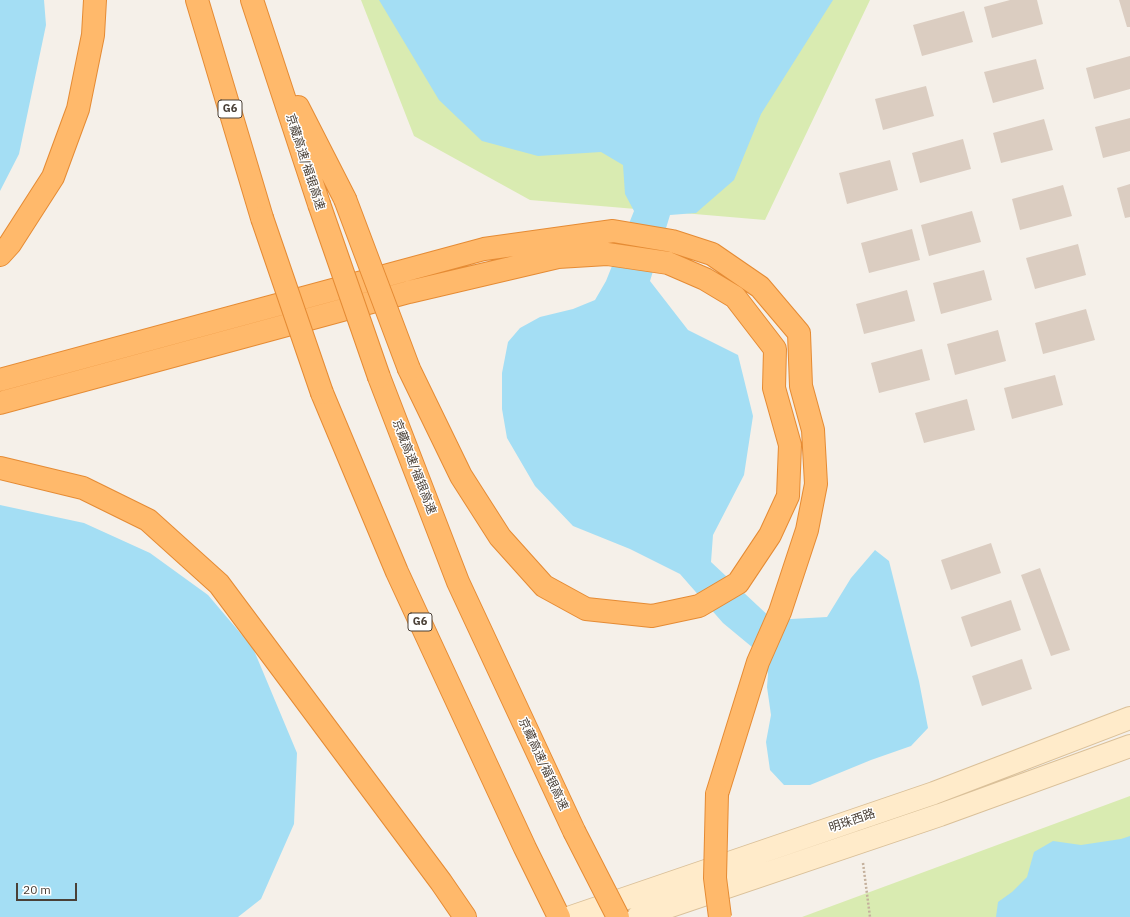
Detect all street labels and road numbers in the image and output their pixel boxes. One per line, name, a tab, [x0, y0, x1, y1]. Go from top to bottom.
road number: G6	[218, 100, 242, 118]
street label: 京藏高速/福银高速	[283, 112, 327, 212]
street label: 京藏高速/福银高速	[389, 417, 439, 517]
road number: G6	[408, 613, 432, 631]
street label: 京藏高速/福银高速	[515, 715, 571, 813]
street label: 明珠西路	[827, 806, 877, 836]

